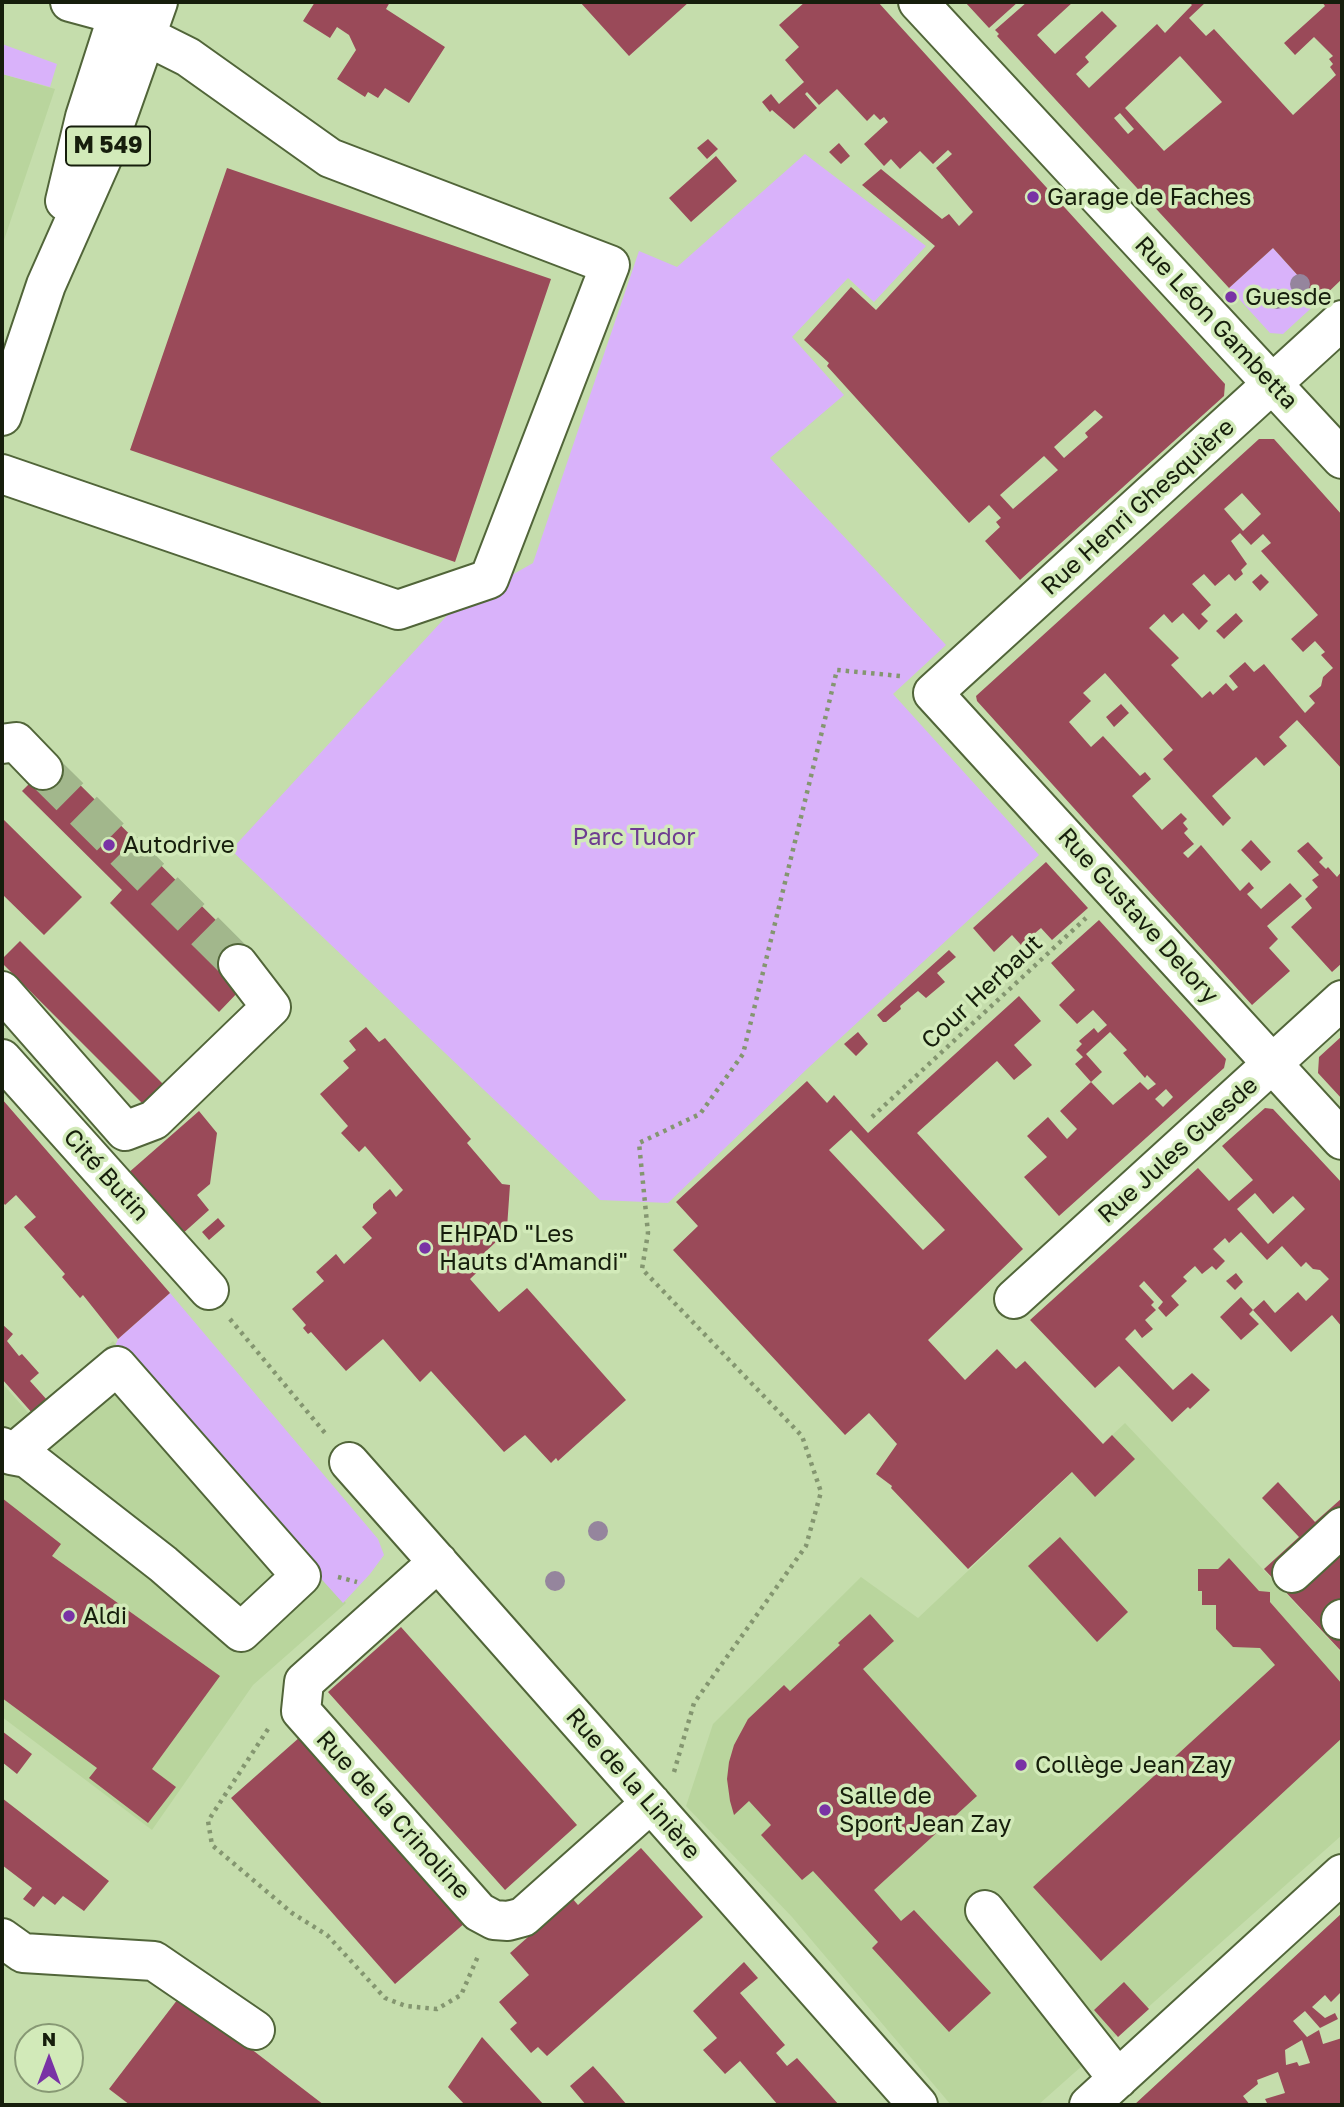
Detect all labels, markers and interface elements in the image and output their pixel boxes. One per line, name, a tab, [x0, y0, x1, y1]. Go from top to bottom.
road number: M 549	[66, 127, 150, 166]
place label: Garage de Faches	[1047, 183, 1251, 211]
marker: Garage de Faches	[1025, 189, 1041, 205]
street label: Rue Léon Gambetta	[1128, 231, 1304, 415]
place label: Guesde	[1245, 283, 1332, 311]
marker: Guesde	[1223, 289, 1239, 305]
street label: Rue Henri Ghesquière	[1035, 413, 1241, 601]
street label: Rue Gustave Delory	[1052, 822, 1224, 1010]
park label: Parc Tudor	[573, 823, 695, 851]
place label: Autodrive	[123, 831, 235, 859]
marker: Autodrive	[101, 837, 117, 853]
street label: Cour Herbaut	[916, 929, 1048, 1055]
street label: Rue Jules Guesde	[1092, 1071, 1264, 1229]
street label: Cité Butin	[57, 1123, 155, 1227]
place label: EHPAD "Les Hauts d'Amandi"	[439, 1220, 628, 1276]
marker: EHPAD "Les Hauts d'Amandi"	[417, 1240, 433, 1256]
place label: Aldi	[83, 1602, 127, 1630]
marker: Aldi	[61, 1608, 77, 1624]
street label: Rue de la Linière	[560, 1703, 706, 1865]
street label: Rue de la Crinoline	[310, 1725, 476, 1905]
place label: Collège Jean Zay	[1035, 1751, 1232, 1779]
marker: Collège Jean Zay	[1013, 1757, 1029, 1773]
place label: Salle de Sport Jean Zay	[839, 1782, 1011, 1838]
marker: Salle de Sport Jean Zay	[817, 1802, 833, 1818]
north arrow	[14, 2023, 84, 2093]
text: N	[42, 2027, 56, 2050]

